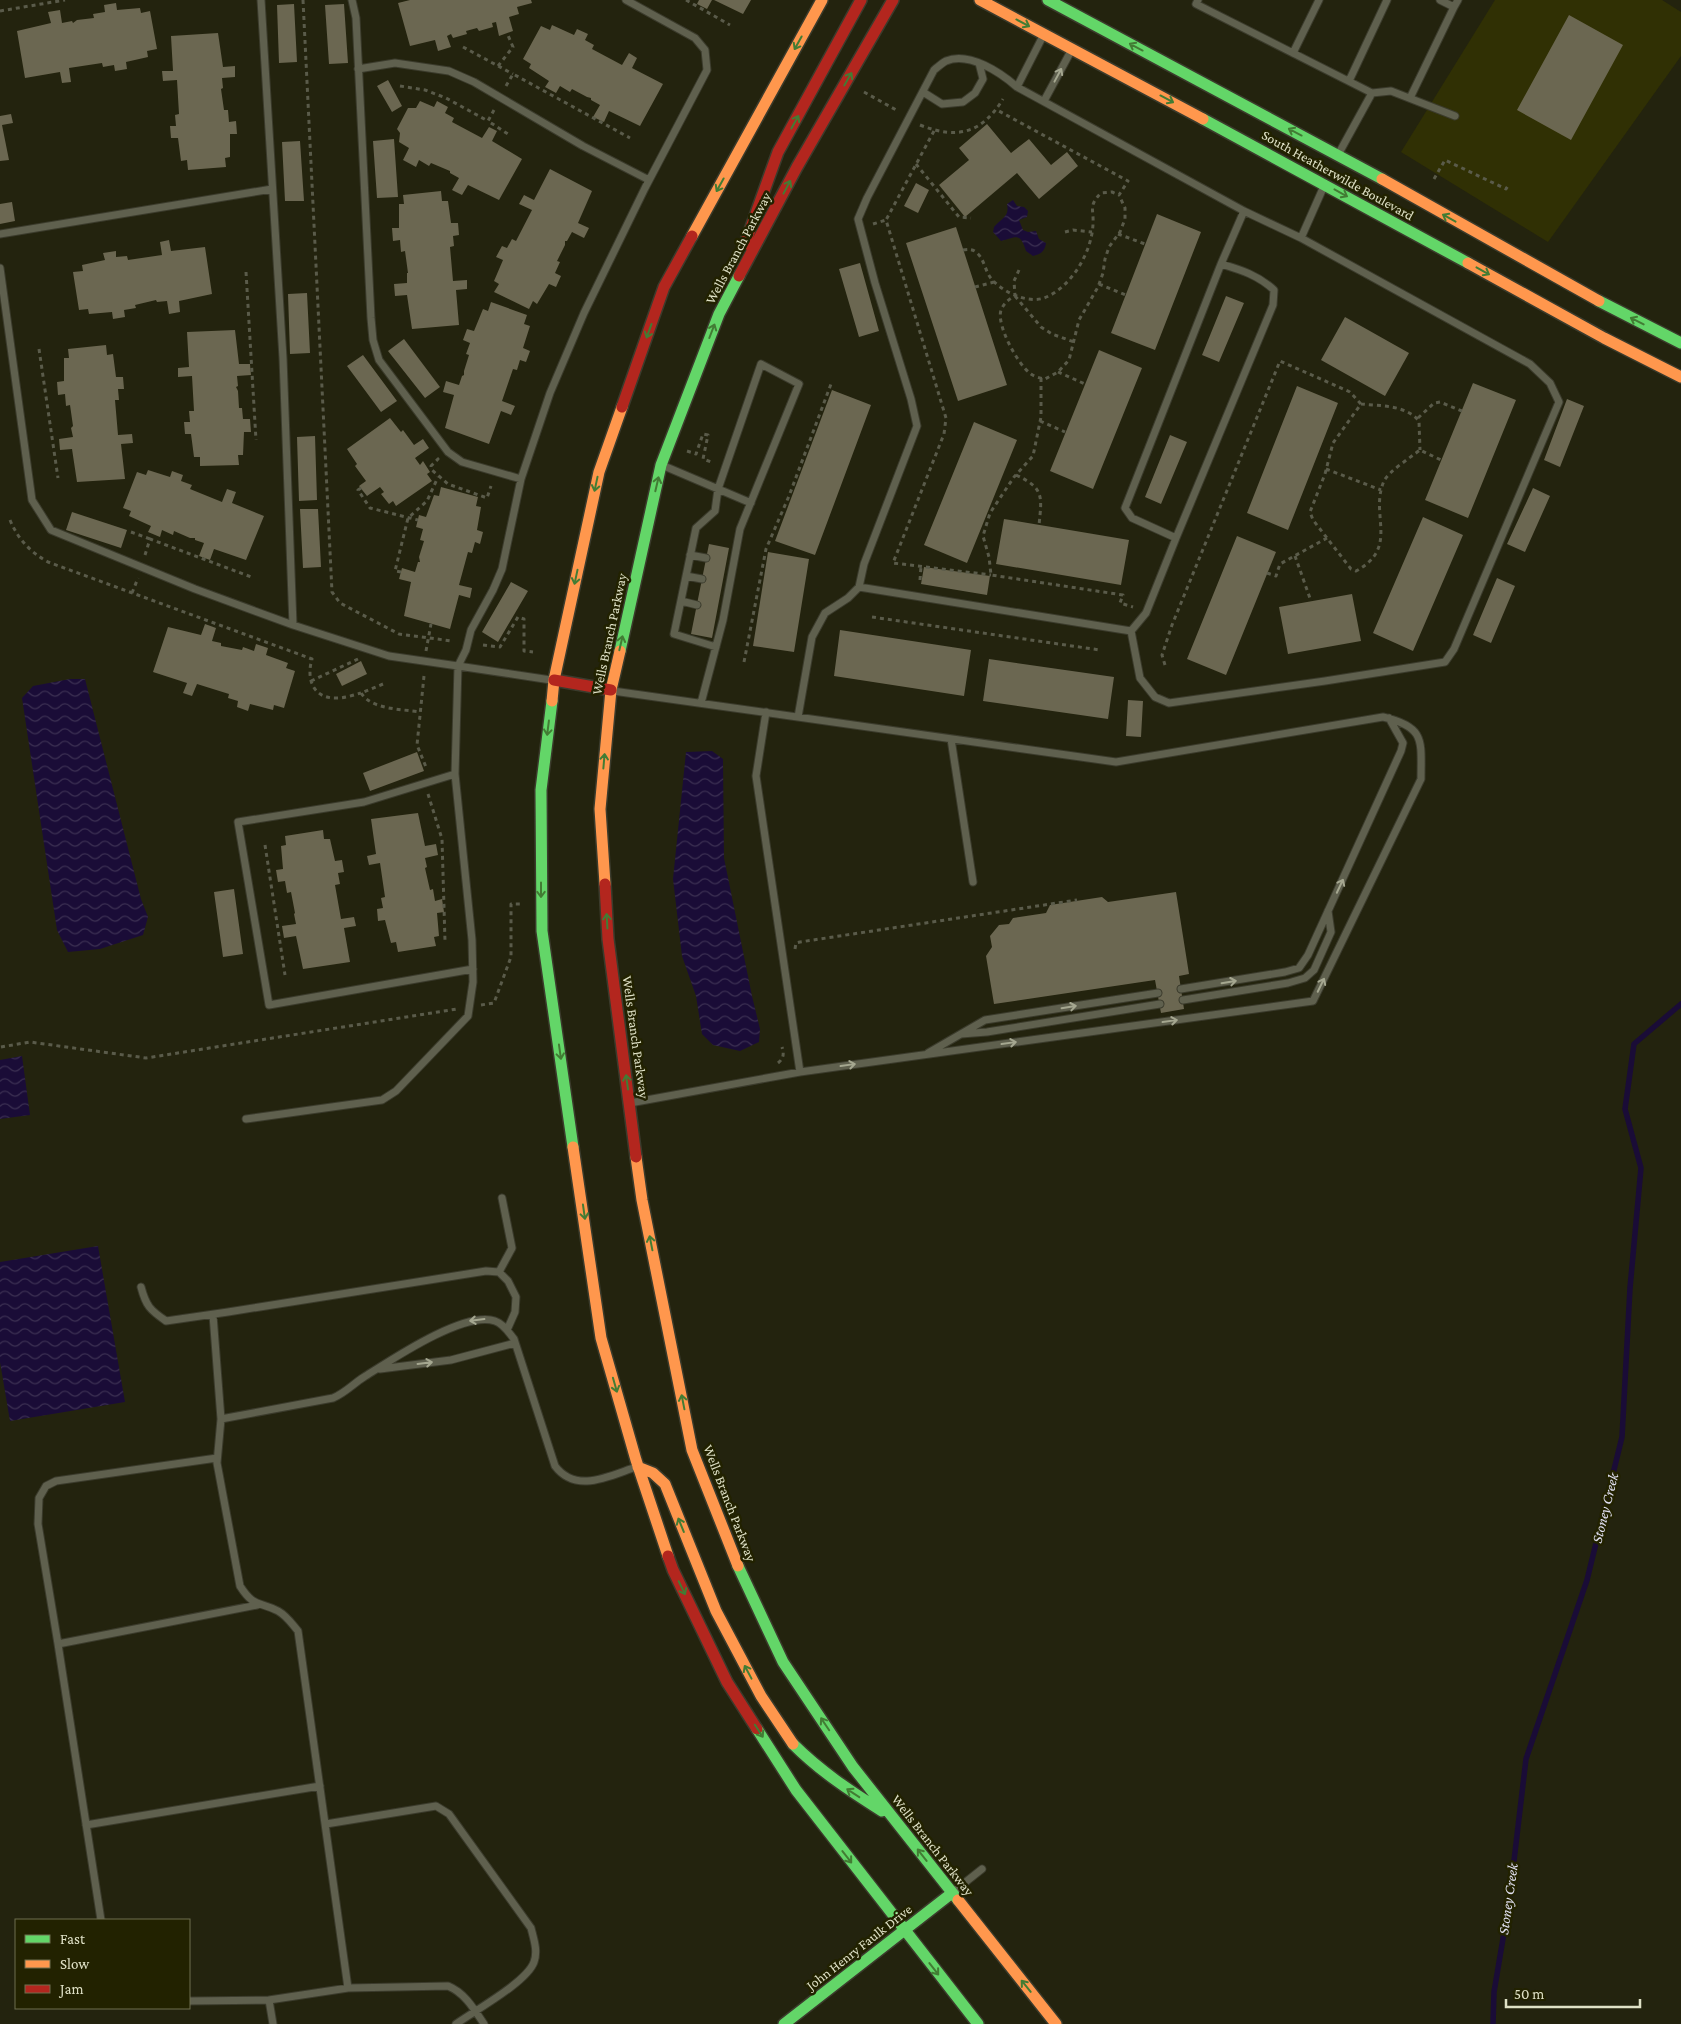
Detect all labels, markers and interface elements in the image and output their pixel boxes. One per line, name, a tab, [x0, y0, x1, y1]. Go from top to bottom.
one-way arrow	[1016, 18, 1031, 28]
one-way arrow	[793, 35, 803, 50]
one-way arrow	[1129, 42, 1144, 51]
one-way arrow	[1054, 68, 1063, 83]
one-way arrow	[843, 73, 853, 87]
one-way arrow	[1159, 94, 1174, 104]
one-way arrow	[790, 116, 800, 130]
street label: South Heatherwilde Boulevard	[1259, 126, 1417, 224]
one-way arrow	[1288, 127, 1303, 136]
one-way arrow	[715, 178, 725, 193]
one-way arrow	[783, 180, 792, 195]
one-way arrow	[1333, 188, 1347, 198]
street label: Wells Branch Parkway	[702, 189, 774, 306]
one-way arrow	[1443, 212, 1457, 222]
one-way arrow	[1475, 267, 1490, 277]
one-way arrow	[1630, 316, 1645, 326]
one-way arrow	[644, 323, 653, 338]
one-way arrow	[709, 324, 718, 339]
one-way arrow	[591, 476, 600, 492]
one-way arrow	[653, 477, 662, 493]
one-way arrow	[571, 569, 580, 585]
street label: Wells Branch Parkway	[588, 571, 630, 696]
one-way arrow	[617, 635, 626, 651]
one-way arrow	[543, 720, 553, 736]
one-way arrow	[600, 753, 609, 769]
one-way arrow	[1335, 879, 1345, 894]
one-way arrow	[536, 882, 546, 898]
one-way arrow	[602, 913, 611, 929]
street label: Wells Branch Parkway	[619, 975, 653, 1100]
one-way arrow	[1221, 976, 1237, 986]
one-way arrow	[1317, 978, 1326, 993]
one-way arrow	[1060, 1001, 1076, 1011]
one-way arrow	[1162, 1015, 1178, 1025]
one-way arrow	[1001, 1037, 1017, 1047]
one-way arrow	[555, 1043, 565, 1059]
one-way arrow	[840, 1060, 856, 1070]
one-way arrow	[621, 1074, 631, 1090]
one-way arrow	[579, 1204, 589, 1220]
one-way arrow	[645, 1235, 655, 1251]
one-way arrow	[470, 1315, 486, 1325]
one-way arrow	[417, 1358, 433, 1368]
one-way arrow	[610, 1376, 620, 1392]
one-way arrow	[677, 1394, 687, 1410]
street label: Wells Branch Parkway	[700, 1442, 760, 1564]
water label: Stoney Creek	[1589, 1470, 1623, 1545]
one-way arrow	[675, 1518, 685, 1533]
one-way arrow	[677, 1581, 687, 1596]
one-way arrow	[743, 1665, 752, 1680]
one-way arrow	[820, 1718, 830, 1732]
one-way arrow	[754, 1724, 764, 1738]
one-way arrow	[846, 1788, 860, 1798]
street label: Wells Branch Parkway	[889, 1791, 978, 1899]
one-way arrow	[916, 1849, 927, 1862]
one-way arrow	[842, 1850, 853, 1863]
water label: Stoney Creek	[1495, 1861, 1522, 1936]
street label: John Henry Faulk Drive	[801, 1901, 915, 1994]
legend	[15, 1919, 190, 2009]
text: Fast	[60, 1931, 86, 1947]
text: Slow	[60, 1956, 90, 1972]
one-way arrow	[929, 1962, 940, 1975]
scale bar	[1506, 1976, 1640, 2008]
one-way arrow	[1020, 1980, 1031, 1993]
text: Jam	[58, 1981, 83, 1998]
text: 50 m	[1514, 1986, 1544, 2002]

